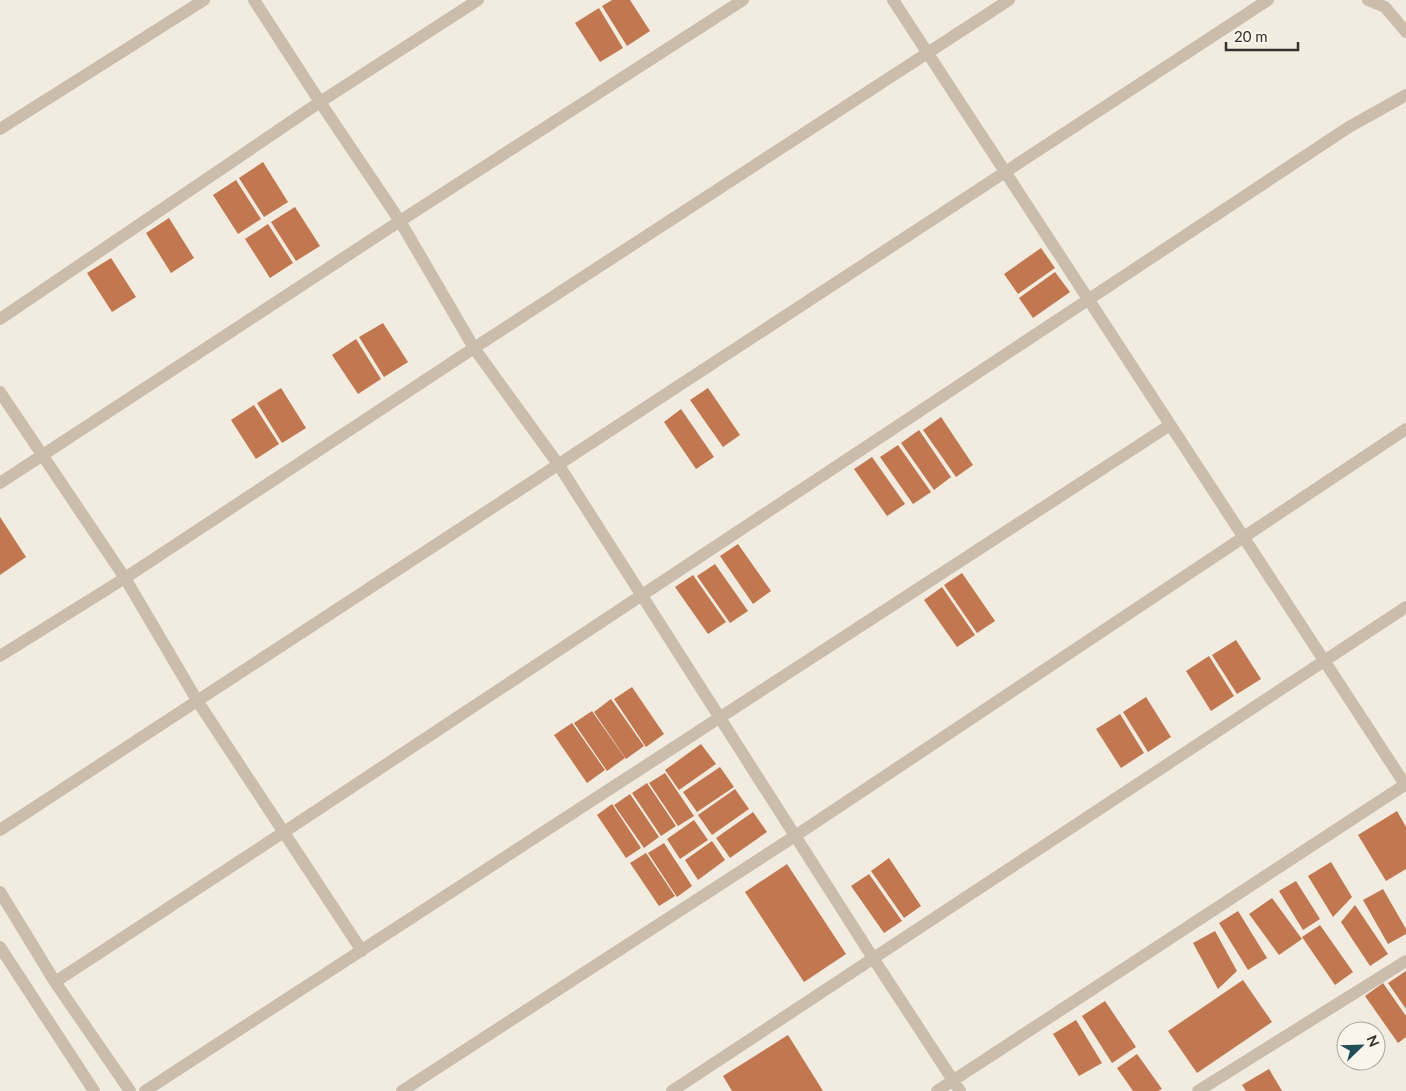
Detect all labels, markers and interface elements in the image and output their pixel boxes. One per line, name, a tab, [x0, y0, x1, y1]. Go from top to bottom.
scale bar	[1226, 20, 1298, 52]
text: 20 m	[1234, 27, 1268, 45]
north arrow	[1336, 1021, 1386, 1071]
text: N	[1363, 1032, 1383, 1049]

